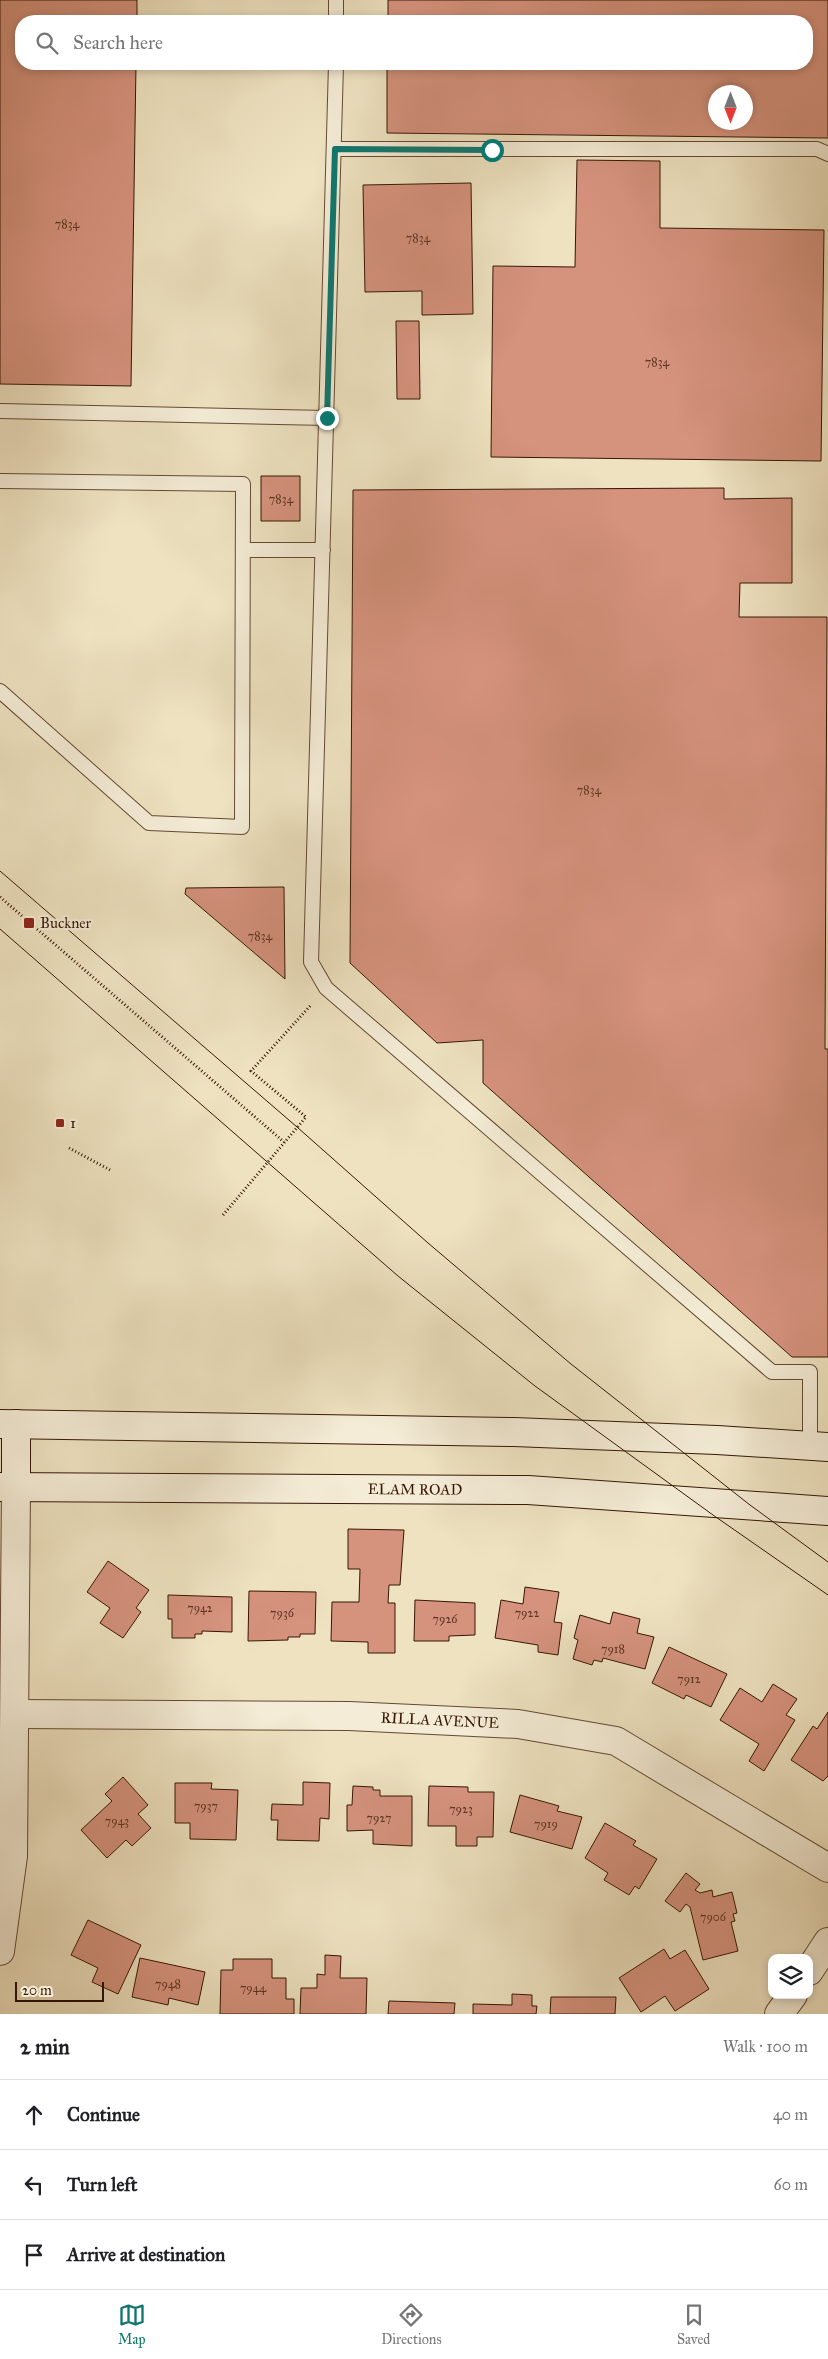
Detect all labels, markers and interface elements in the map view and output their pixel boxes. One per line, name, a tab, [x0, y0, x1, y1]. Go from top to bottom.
search box	[15, 15, 813, 70]
icon: search	[33, 29, 61, 57]
text: Search here	[73, 31, 163, 54]
north arrow	[708, 85, 753, 130]
route start	[481, 139, 504, 162]
house number: 7834	[55, 217, 79, 231]
house number: 7834	[406, 231, 430, 245]
house number: 7834	[645, 355, 669, 369]
route end	[316, 407, 339, 430]
house number: 7834	[269, 492, 293, 506]
house number: 7834	[577, 783, 601, 797]
place label: Buckner	[40, 914, 92, 932]
marker: Buckner	[22, 916, 36, 930]
house number: 7834	[248, 929, 272, 943]
place label: 1	[70, 1114, 76, 1132]
marker: 1	[54, 1117, 66, 1129]
street label: ELAM ROAD	[368, 1480, 462, 1499]
house number: 7942	[187, 1601, 213, 1615]
house number: 7936	[270, 1606, 295, 1620]
house number: 7922	[515, 1606, 539, 1620]
house number: 7926	[433, 1612, 458, 1626]
house number: 7918	[601, 1642, 625, 1656]
house number: 7912	[677, 1672, 701, 1686]
street label: RILLA AVENUE	[380, 1709, 500, 1732]
house number: 7937	[194, 1799, 218, 1813]
house number: 7923	[449, 1802, 473, 1816]
house number: 7927	[367, 1811, 391, 1825]
house number: 7943	[105, 1814, 129, 1828]
house number: 7919	[534, 1817, 558, 1831]
house number: 7906	[700, 1910, 727, 1924]
map controls	[768, 1954, 813, 1999]
button: layers	[768, 1954, 813, 1999]
house number: 7948	[155, 1977, 181, 1991]
scale bar	[15, 1979, 104, 2002]
house number: 7944	[240, 1981, 266, 1995]
text: 20 m	[22, 1982, 52, 1999]
text: 2 min	[20, 2034, 70, 2060]
text: Walk · 100 m	[723, 2037, 808, 2056]
icon: ahead	[20, 2101, 48, 2129]
text: Continue	[67, 2103, 140, 2126]
text: 40 m	[773, 2105, 808, 2124]
icon: left	[20, 2171, 48, 2199]
text: Turn left	[67, 2173, 137, 2196]
text: 60 m	[774, 2175, 808, 2194]
icon: arrive	[20, 2241, 48, 2269]
text: Arrive at destination	[67, 2243, 225, 2266]
tab: Map	[118, 2301, 146, 2348]
tab: Directions	[381, 2301, 442, 2348]
tab: Saved	[677, 2301, 710, 2348]

